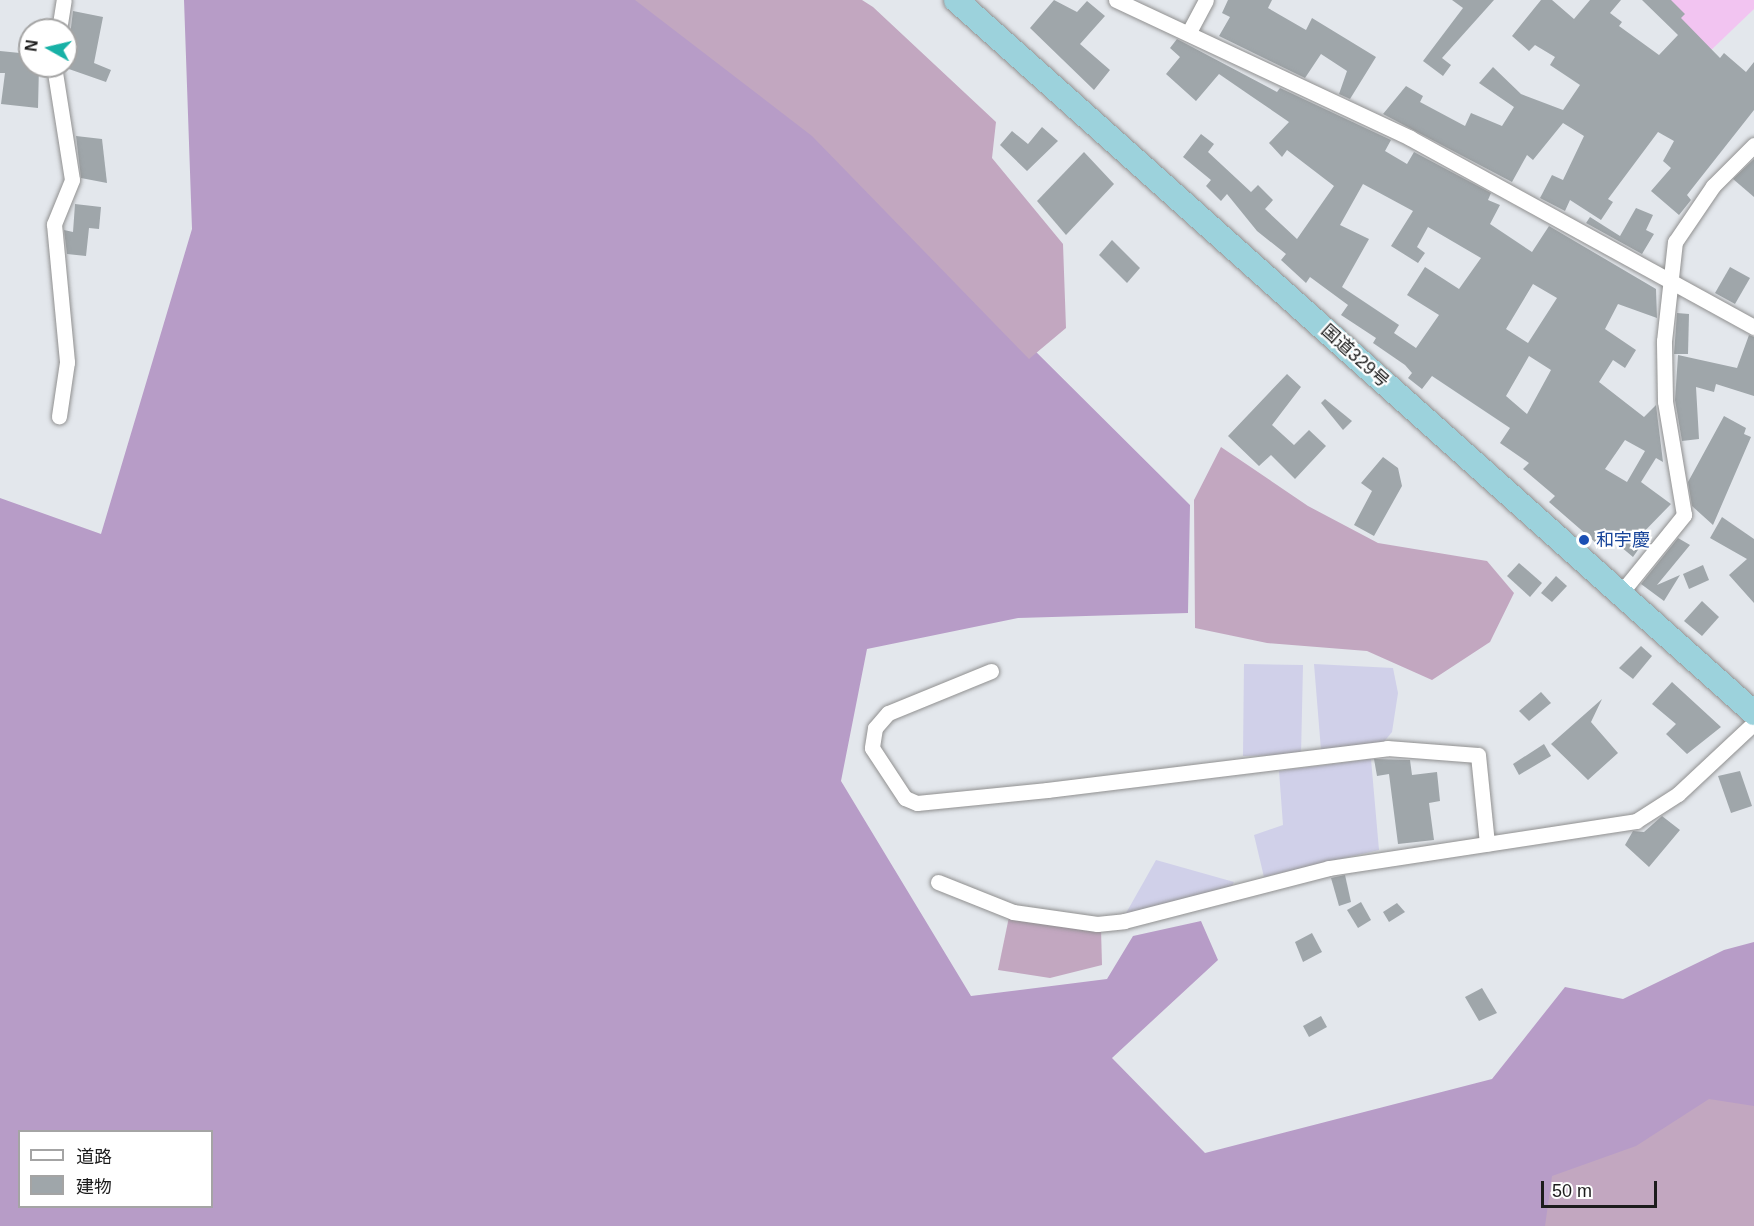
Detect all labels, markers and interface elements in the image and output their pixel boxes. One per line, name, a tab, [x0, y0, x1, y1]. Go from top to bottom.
north arrow	[18, 18, 78, 78]
text: N	[22, 39, 41, 53]
street label: 国道329号	[1317, 320, 1393, 392]
place label: 和宇慶	[1596, 529, 1650, 551]
marker: 和宇慶	[1577, 533, 1591, 547]
legend	[18, 1130, 213, 1208]
text: 道路	[76, 1147, 112, 1167]
scale bar	[1544, 1169, 1660, 1207]
text: 建物	[76, 1177, 112, 1197]
text: 50 m	[1552, 1181, 1592, 1201]

